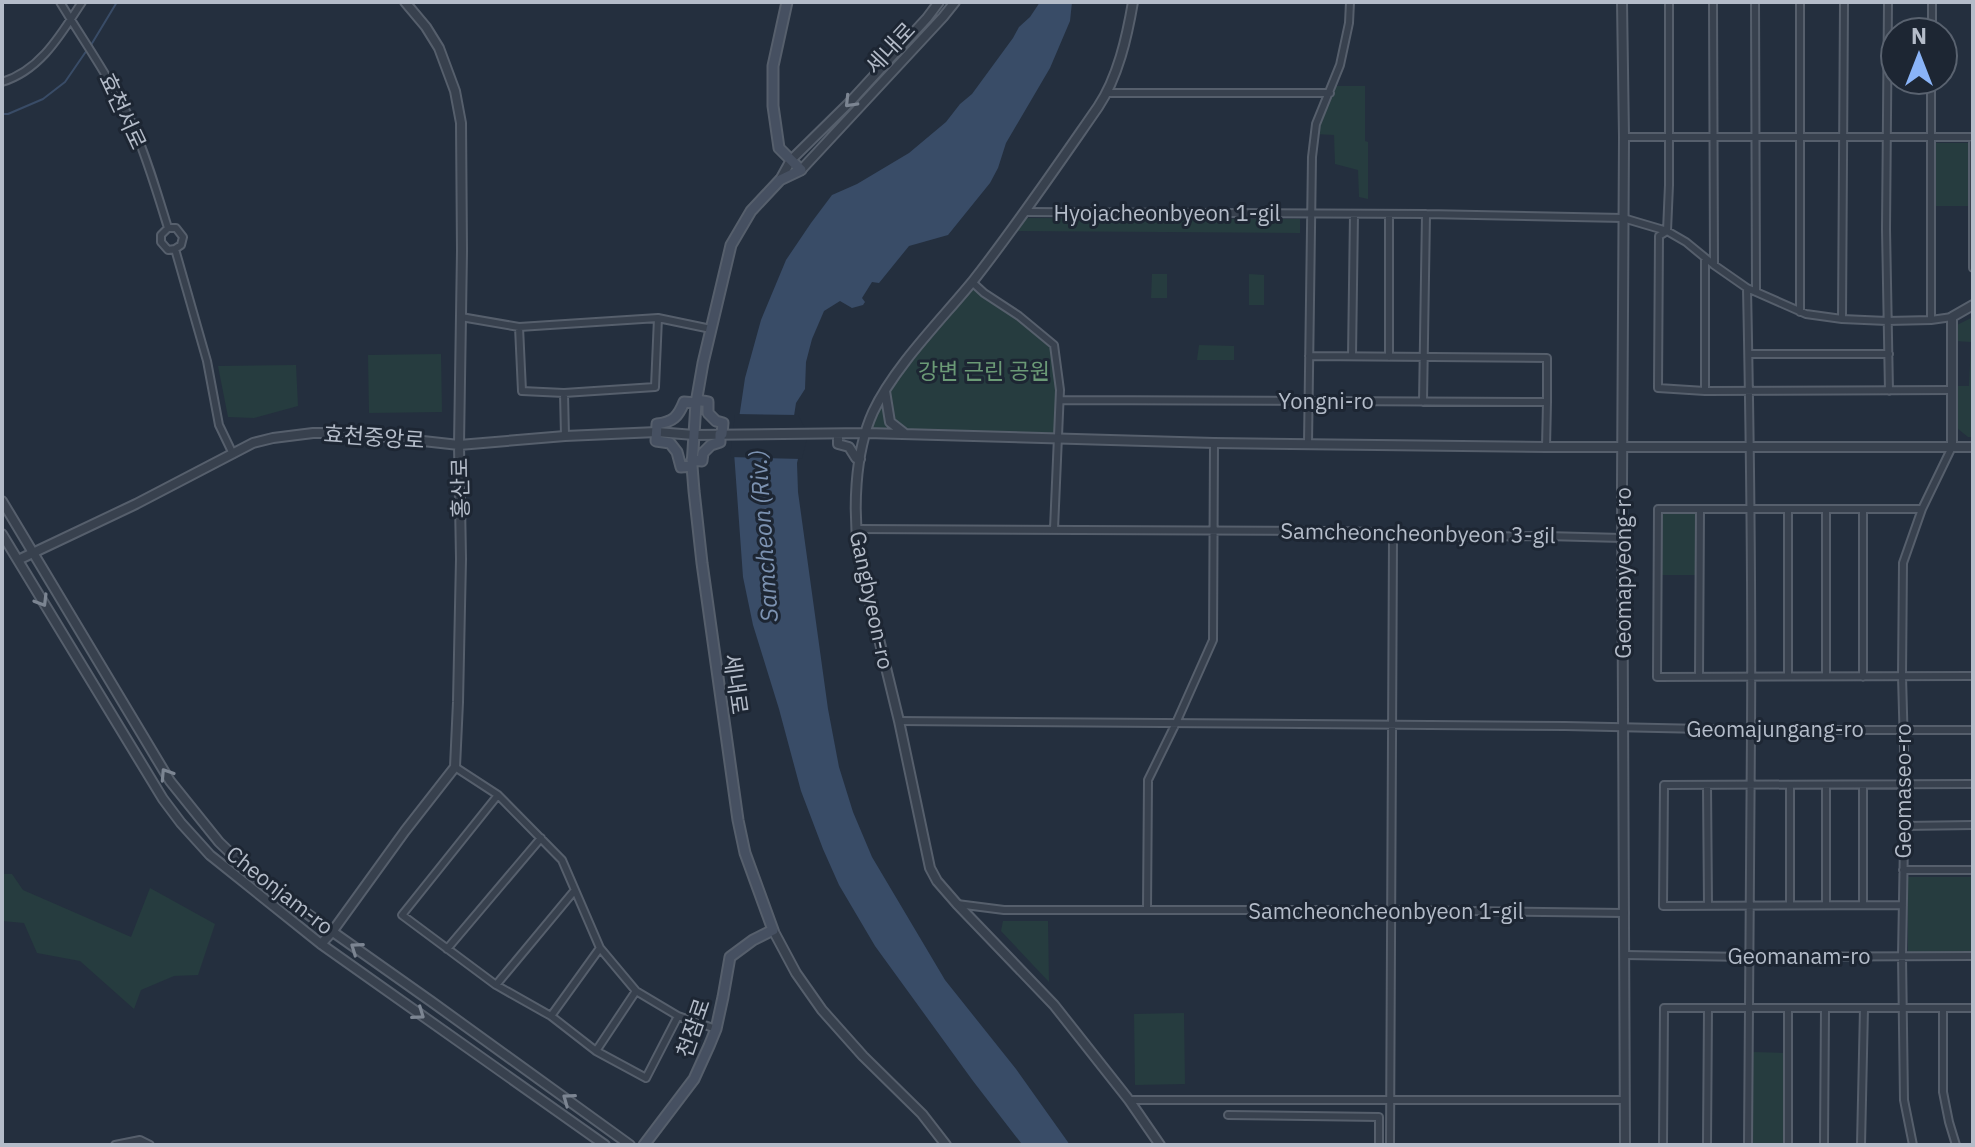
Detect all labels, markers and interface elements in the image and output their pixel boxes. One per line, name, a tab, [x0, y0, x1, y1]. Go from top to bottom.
street label: 세내로	[858, 16, 921, 80]
north arrow	[1879, 16, 1959, 96]
text: N	[1911, 21, 1927, 50]
street label: 효천서로	[93, 68, 154, 154]
one-way arrow	[845, 93, 859, 107]
street label: Hyojacheonbyeon 1-gil	[1053, 198, 1281, 227]
park label: 강변 근린 공원	[918, 356, 1050, 385]
street label: Yongni-ro	[1278, 386, 1374, 415]
street label: 효천중앙로	[323, 419, 426, 454]
water label: Samcheon (Riv.)	[741, 449, 785, 623]
street label: 홍산로	[444, 457, 475, 519]
street label: Geomapyeong-ro	[1608, 487, 1637, 659]
street label: Samcheoncheonbyeon 3-gil	[1280, 516, 1556, 549]
street label: Gangbyeon-ro	[844, 528, 901, 672]
one-way arrow	[33, 592, 48, 607]
street label: 세내로	[718, 652, 755, 716]
street label: Geomajungang-ro	[1686, 714, 1864, 743]
street label: Geomaseo-ro	[1888, 723, 1917, 859]
one-way arrow	[161, 768, 176, 782]
street label: Cheonjam-ro	[221, 839, 340, 941]
street label: Samcheoncheonbyeon 1-gil	[1248, 896, 1524, 925]
street label: Geomanam-ro	[1727, 941, 1871, 970]
one-way arrow	[350, 943, 364, 958]
street label: 천잠로	[669, 994, 716, 1061]
one-way arrow	[411, 1004, 425, 1018]
one-way arrow	[562, 1094, 576, 1109]

